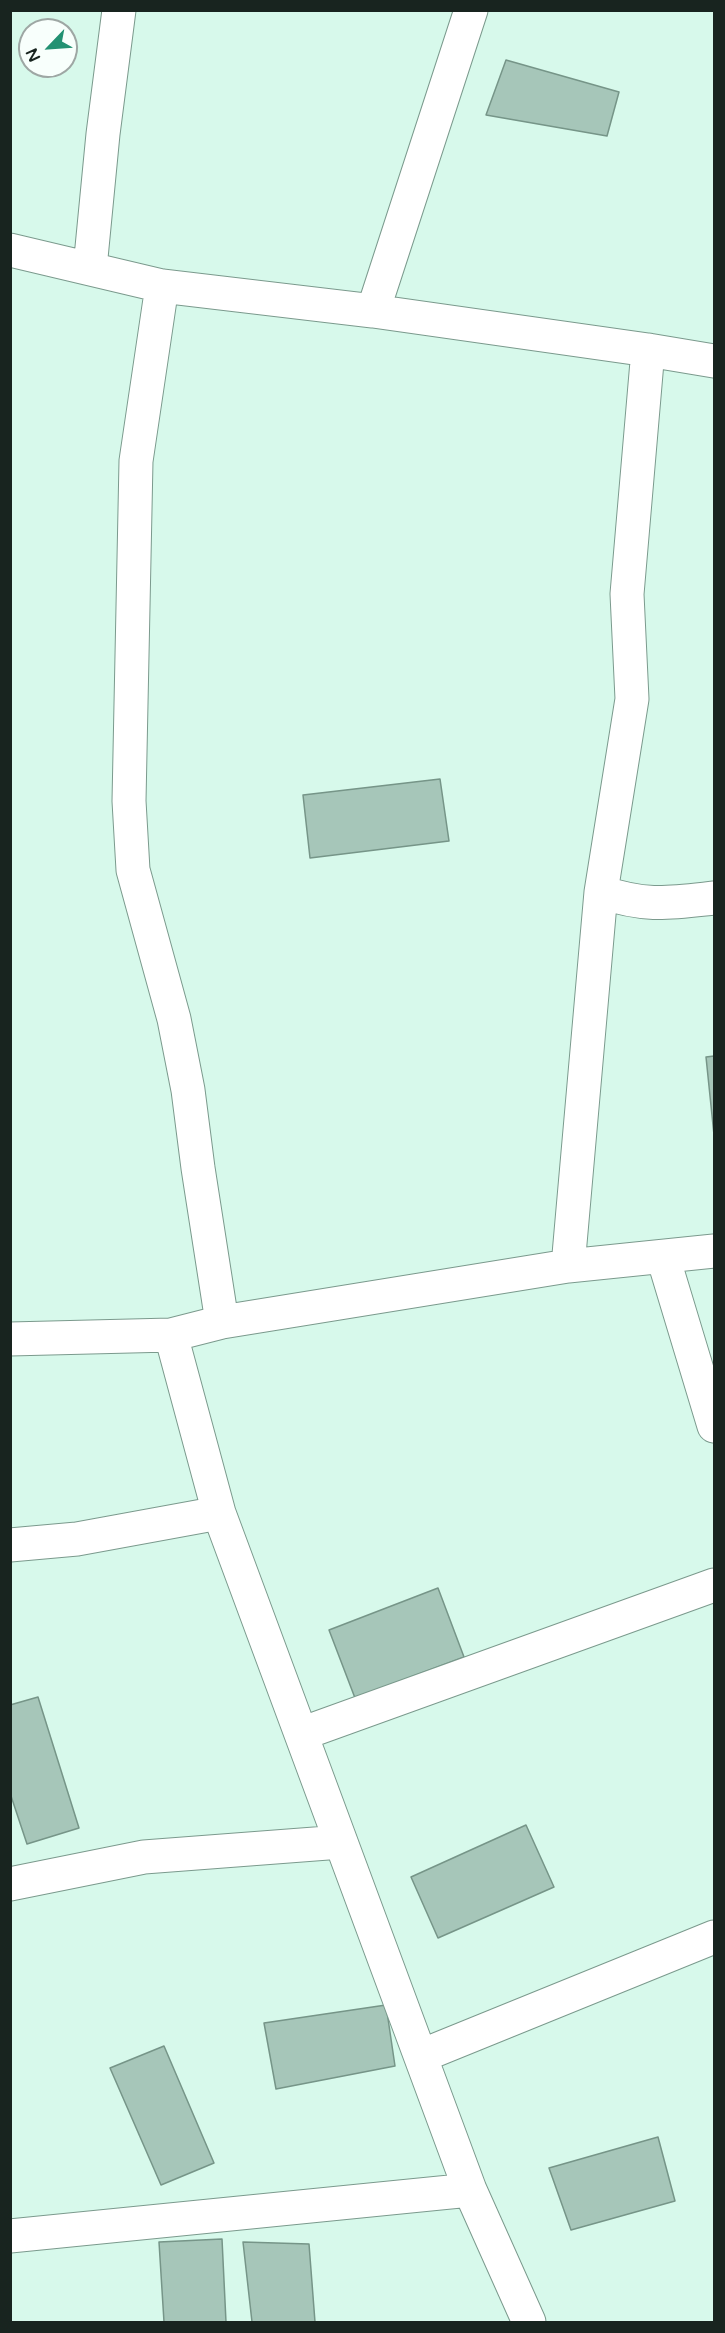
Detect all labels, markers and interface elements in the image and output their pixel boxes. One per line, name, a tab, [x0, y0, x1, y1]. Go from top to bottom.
north arrow	[18, 18, 78, 78]
text: N	[22, 45, 45, 65]

